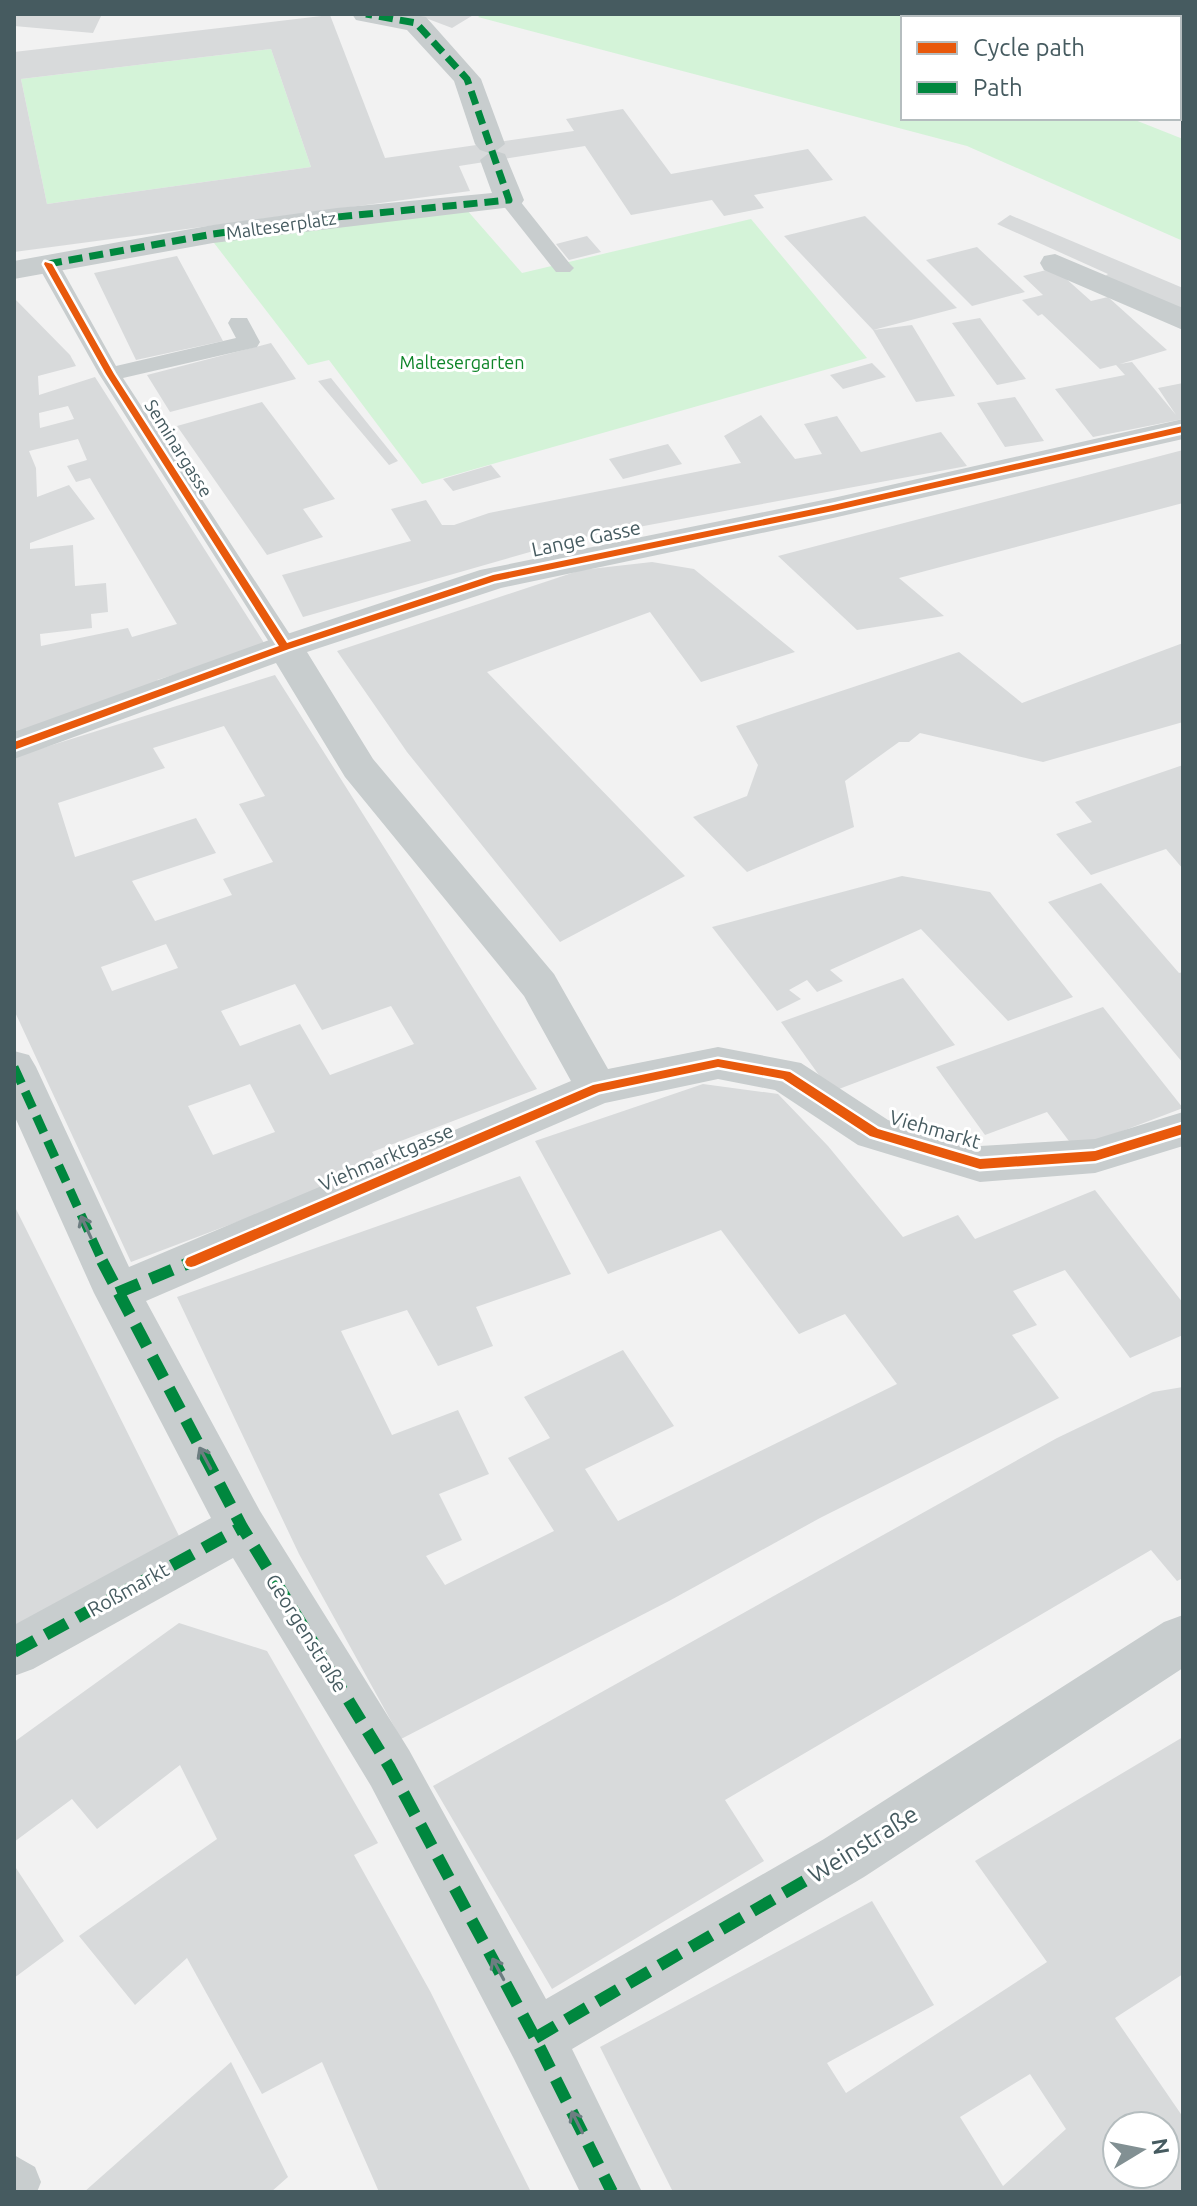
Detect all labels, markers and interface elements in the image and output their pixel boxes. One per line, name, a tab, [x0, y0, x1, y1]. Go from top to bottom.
legend	[901, 16, 1181, 120]
text: Cycle path	[973, 34, 1085, 61]
text: Path	[973, 74, 1023, 101]
street label: Malteserplatz	[225, 207, 337, 243]
park label: Maltesergarten	[400, 352, 524, 372]
street label: Seminargasse	[141, 396, 217, 500]
street label: Lange Gasse	[529, 515, 643, 561]
street label: Viehmarkt	[887, 1105, 983, 1153]
street label: Viehmarktgasse	[315, 1118, 457, 1196]
one-way arrow	[78, 1215, 93, 1239]
one-way arrow	[196, 1447, 212, 1470]
street label: Roßmarkt	[83, 1557, 173, 1621]
street label: Georgenstraße	[261, 1570, 353, 1696]
street label: Weinstraße	[803, 1800, 923, 1888]
one-way arrow	[489, 1958, 505, 1982]
north arrow	[1101, 2110, 1181, 2190]
one-way arrow	[569, 2111, 584, 2135]
text: N	[1147, 2136, 1175, 2157]

